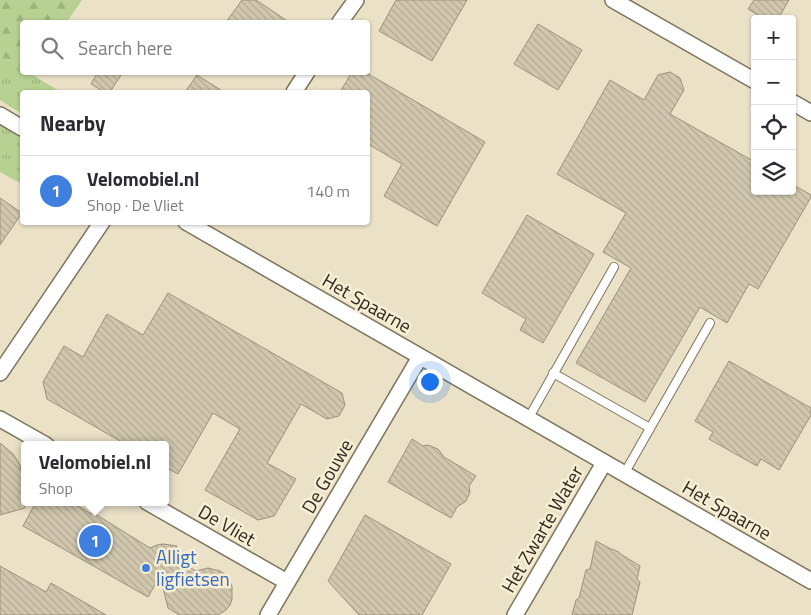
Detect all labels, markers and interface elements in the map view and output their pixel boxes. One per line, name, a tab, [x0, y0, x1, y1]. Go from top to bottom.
map controls	[751, 15, 796, 195]
button: +	[751, 15, 796, 60]
search box	[20, 20, 370, 75]
text: Search here	[78, 33, 172, 62]
icon: search	[38, 34, 66, 62]
button: −	[751, 60, 796, 105]
button: locate	[751, 105, 796, 150]
text: Nearby	[40, 107, 105, 139]
button: layers	[751, 150, 796, 195]
text: Velomobiel.nl	[87, 164, 199, 193]
text: 1	[52, 179, 60, 203]
text: 140 m	[306, 179, 350, 203]
text: Shop · De Vliet	[87, 193, 184, 217]
street label: Het Spaarne	[317, 265, 417, 340]
your location	[417, 369, 443, 395]
street label: De Gouwe	[294, 433, 360, 518]
popup	[21, 441, 169, 506]
text: Velomobiel.nl	[39, 447, 151, 476]
street label: Het Zwarte Water	[493, 459, 590, 598]
street label: Het Spaarne	[677, 472, 777, 547]
text: Shop	[39, 476, 73, 500]
street label: De Vliet	[193, 497, 262, 553]
pin: 1	[79, 522, 111, 560]
place label: Alligt ligfietsen	[156, 542, 230, 593]
marker: Alligt ligfietsen	[140, 562, 152, 574]

